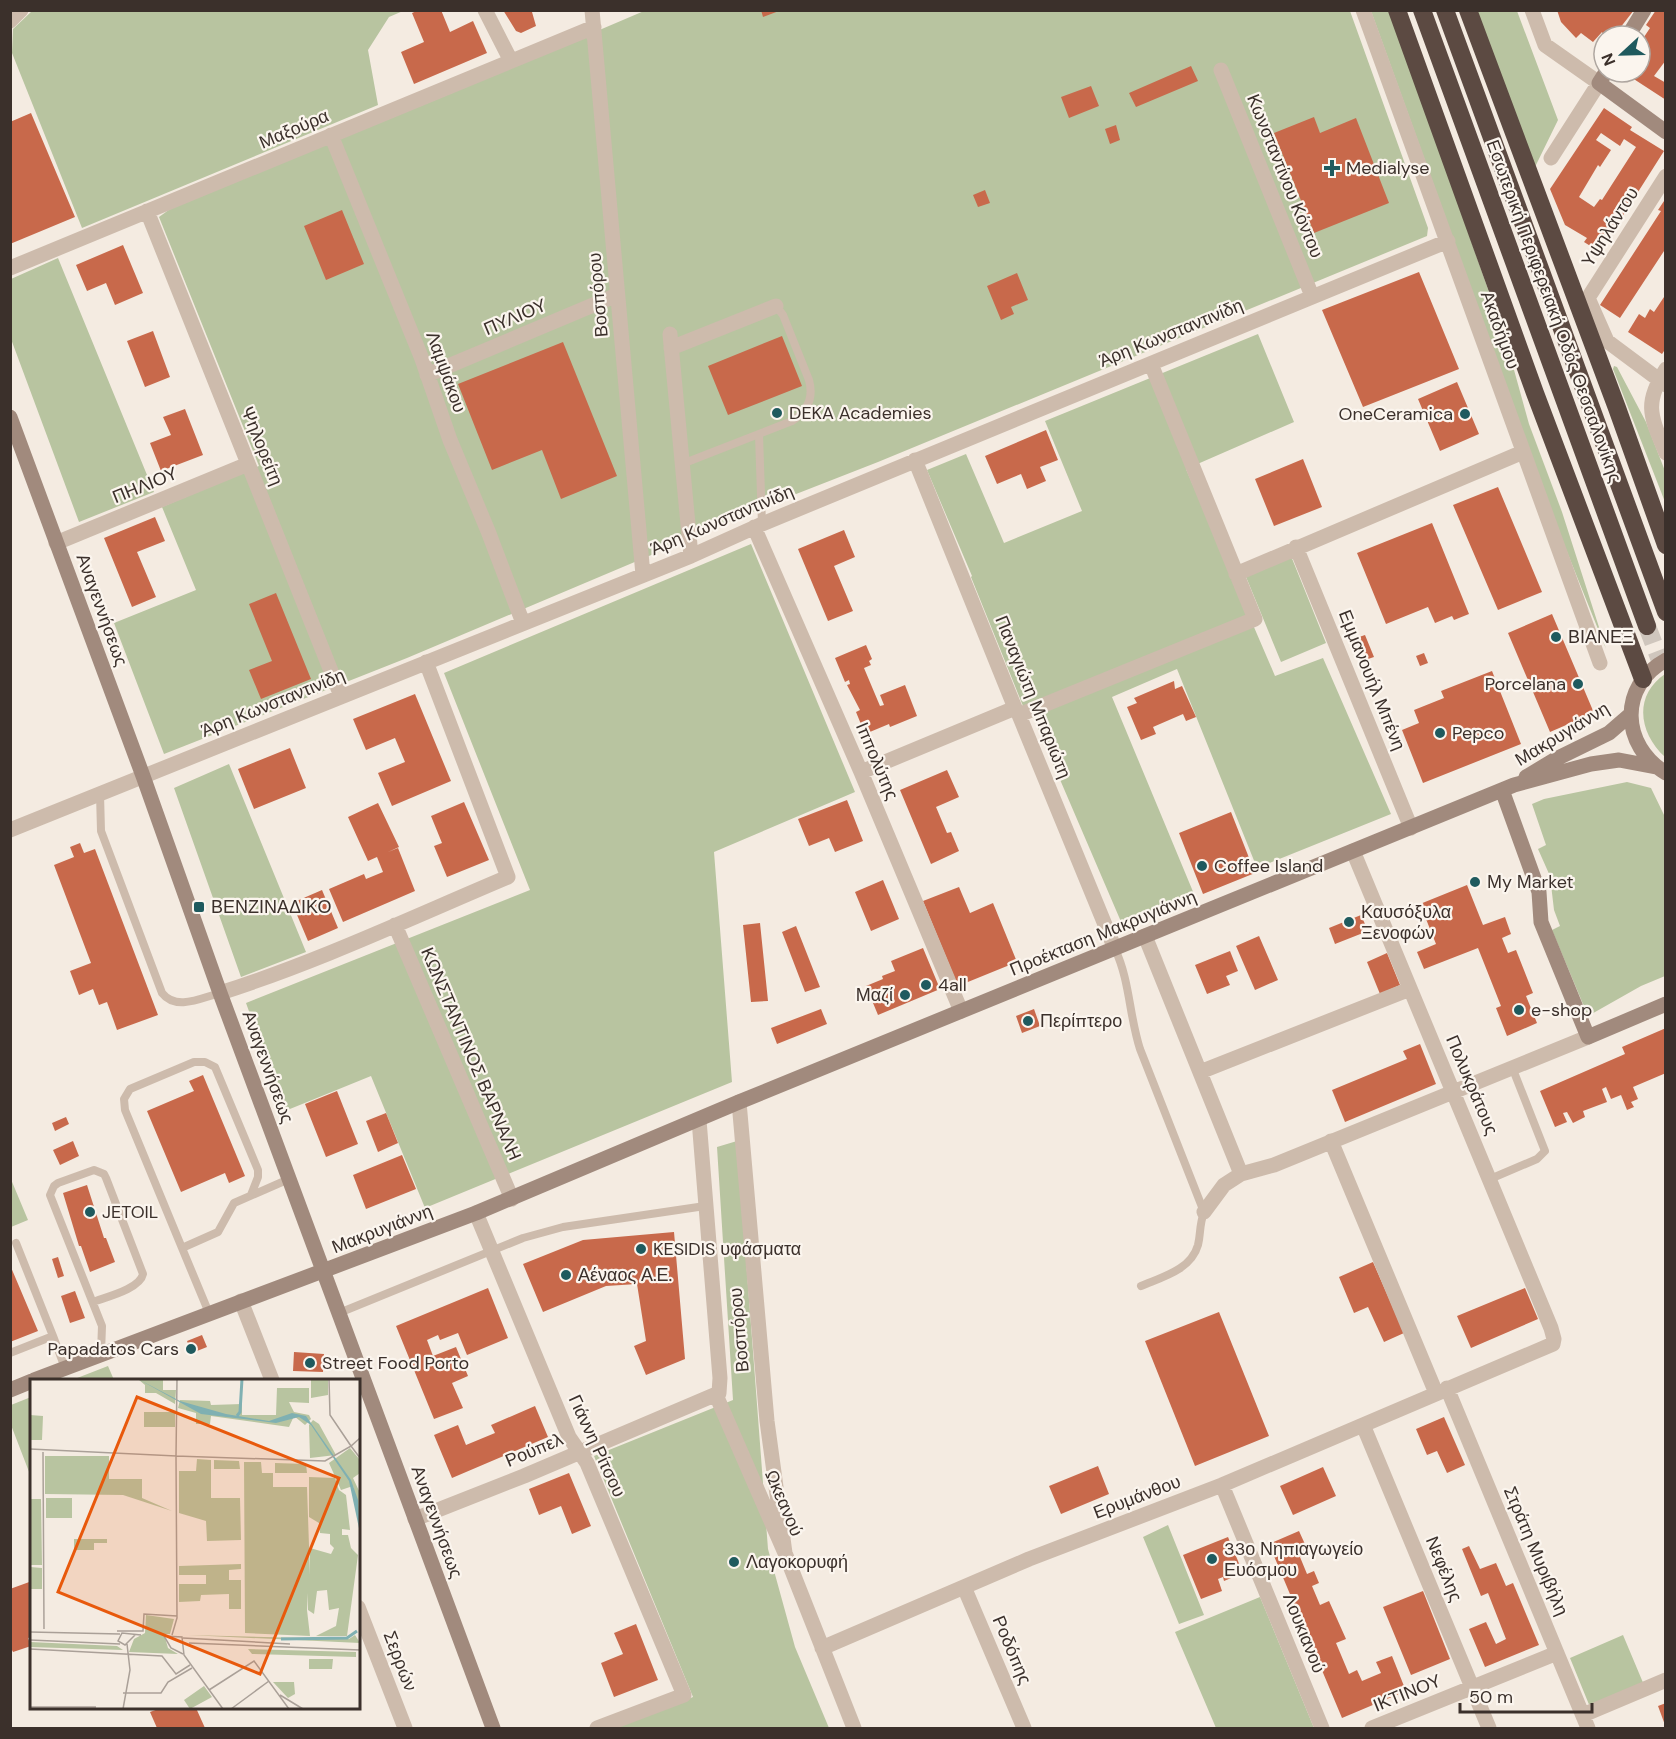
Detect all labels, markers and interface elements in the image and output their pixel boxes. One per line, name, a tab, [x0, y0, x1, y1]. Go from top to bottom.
north arrow	[1592, 24, 1652, 84]
text: N	[1597, 50, 1620, 69]
street label: Κωνσταντίνου Κόντου	[1241, 91, 1329, 261]
street label: Μαξούρα	[255, 104, 333, 154]
street label: Εσωτερική Περιφερειακή Οδός Θεσσαλονίκης	[1481, 136, 1627, 486]
place label: Medialyse	[1346, 156, 1430, 180]
marker: Medialyse	[1323, 159, 1341, 177]
street label: Υψηλάντου	[1576, 183, 1644, 271]
street label: Βοσπόρου	[582, 252, 614, 338]
street label: Ακαδήμου	[1475, 288, 1525, 372]
street label: ΠΥΛΙΟΥ	[480, 293, 550, 341]
street label: Άρη Κωνσταντινίδη	[1095, 293, 1247, 373]
street label: Λαμψάκου	[420, 328, 472, 416]
place label: DEKA Academies	[789, 401, 932, 425]
place label: OneCeramica	[1338, 402, 1453, 426]
street label: Ψηλορείτη	[235, 403, 289, 489]
marker: DEKA Academies	[770, 406, 784, 420]
marker: OneCeramica	[1458, 407, 1472, 421]
street label: ΠΗΛΙΟΥ	[109, 461, 181, 509]
street label: Άρη Κωνσταντινίδη	[647, 479, 797, 561]
street label: Αναγεννήσεως	[71, 550, 134, 670]
street label: Εμμανουήλ Μπένη	[1333, 606, 1411, 754]
street label: Παναγιώτη Μπαριώτη	[989, 612, 1077, 782]
place label: ΒΙΑΝΕΞ	[1568, 625, 1634, 649]
marker: ΒΙΑΝΕΞ	[1549, 630, 1563, 644]
street label: Άρη Κωνσταντινίδη	[197, 663, 349, 743]
place label: Porcelana	[1485, 672, 1566, 696]
marker: Porcelana	[1571, 677, 1585, 691]
street label: Μακρυγιάννη	[1510, 696, 1614, 772]
street label: Ιππολύτης	[850, 719, 904, 804]
place label: Pepco	[1452, 721, 1504, 745]
marker: Pepco	[1433, 726, 1447, 740]
place label: Coffee Island	[1214, 854, 1323, 878]
marker: Coffee Island	[1195, 859, 1209, 873]
place label: Μy Μarket	[1487, 870, 1574, 894]
marker: Μy Μarket	[1468, 875, 1482, 889]
street label: Προέκταση Μακρυγιάννη	[1006, 885, 1200, 981]
place label: ΒΕΝΖΙΝΑΔΙΚΟ	[211, 895, 332, 919]
marker: ΒΕΝΖΙΝΑΔΙΚΟ	[192, 900, 206, 914]
place label: Καυσόξυλα Ξενοφών	[1361, 900, 1451, 945]
marker: Καυσόξυλα Ξενοφών	[1342, 915, 1356, 929]
street label: ΚΩΝΣΤΑΝΤΙΝΟΣ ΒΑΡΝΑΛΗ	[415, 944, 527, 1164]
place label: 4all	[938, 973, 967, 997]
marker: 4all	[919, 978, 933, 992]
place label: Μαζί	[856, 983, 893, 1007]
marker: Μαζί	[898, 988, 912, 1002]
place label: e-shop	[1531, 998, 1592, 1022]
marker: e-shop	[1512, 1003, 1526, 1017]
street label: Αναγεννήσεως	[237, 1007, 300, 1127]
place label: Περίπτερο	[1040, 1009, 1122, 1033]
marker: Περίπτερο	[1021, 1014, 1035, 1028]
street label: Πολυκράτους	[1440, 1031, 1504, 1139]
street label: Μακρυγιάννη	[328, 1199, 436, 1259]
place label: JETOIL	[102, 1200, 158, 1224]
marker: JETOIL	[83, 1205, 97, 1219]
place label: KESIDIS υφάσματα	[653, 1237, 801, 1261]
marker: KESIDIS υφάσματα	[634, 1242, 648, 1256]
place label: Αέναος Α.Ε.	[578, 1263, 672, 1287]
marker: Αέναος Α.Ε.	[559, 1268, 573, 1282]
street label: Βοσπόρου	[723, 1287, 755, 1373]
place label: Papadatos Cars	[48, 1337, 179, 1361]
marker: Papadatos Cars	[184, 1342, 198, 1356]
place label: Street Food Porto	[322, 1351, 469, 1375]
marker: Street Food Porto	[303, 1356, 317, 1370]
inset map	[30, 1379, 360, 1709]
street label: Γιάννη Ρίτσου	[563, 1391, 631, 1501]
street label: Ρούπελ	[501, 1427, 567, 1473]
street label: Αναγεννήσεως	[406, 1462, 469, 1582]
street label: Ωκεανού	[759, 1466, 809, 1540]
street label: Ερυμάνθου	[1090, 1469, 1184, 1525]
street label: Στράτη Μυριβήλη	[1498, 1483, 1574, 1619]
street label: Νεφέλης	[1420, 1533, 1468, 1606]
place label: 33ο Νηπιαγωγείο Ευόσμου	[1224, 1537, 1363, 1582]
place label: Λαγοκορυφή	[746, 1550, 848, 1574]
marker: 33ο Νηπιαγωγείο Ευόσμου	[1205, 1552, 1219, 1566]
marker: Λαγοκορυφή	[727, 1555, 741, 1569]
street label: Λουκιανού	[1277, 1589, 1331, 1677]
street label: Ροδόπης	[987, 1612, 1037, 1688]
street label: Σερρών	[378, 1627, 422, 1695]
street label: ΙΚΤΙΝΟΥ	[1369, 1668, 1445, 1718]
scale bar	[1460, 1676, 1592, 1714]
text: 50 m	[1469, 1685, 1513, 1709]

